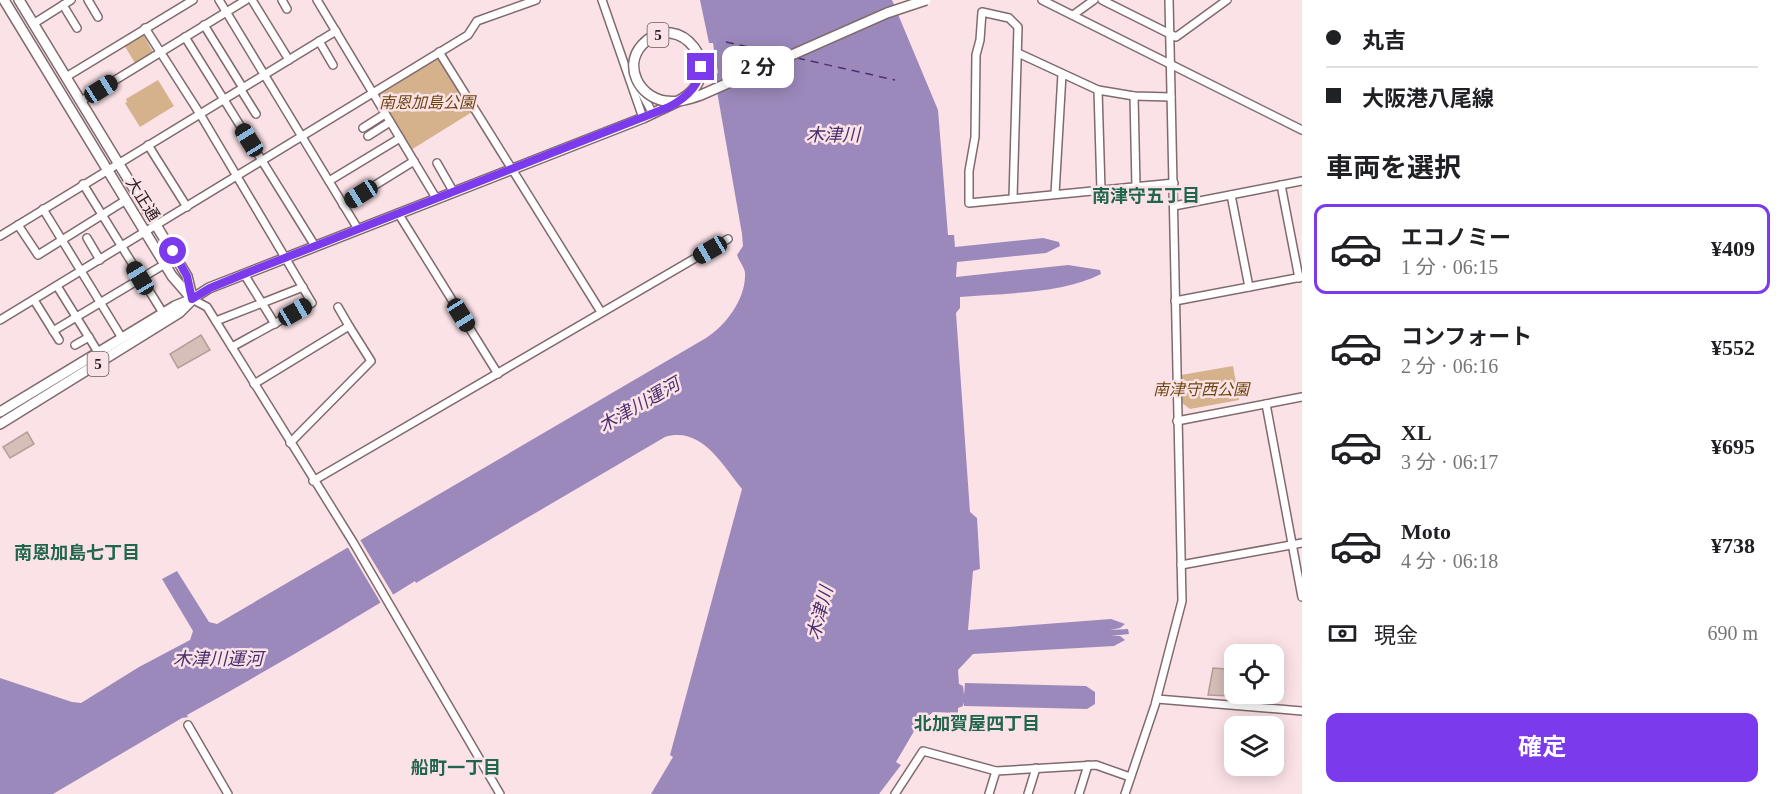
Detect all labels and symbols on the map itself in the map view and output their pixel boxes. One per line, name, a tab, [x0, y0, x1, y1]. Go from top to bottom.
road number: 5	[648, 23, 668, 47]
callout: 2 分	[722, 46, 794, 88]
route end	[687, 53, 714, 80]
car	[81, 72, 121, 106]
park label: 南恩加島公園	[379, 94, 477, 111]
car	[232, 120, 266, 160]
water label: 木津川	[806, 125, 862, 145]
street label: 大正通	[123, 174, 163, 224]
car	[341, 177, 381, 211]
district label: 南津守五丁目	[1092, 186, 1200, 206]
car	[690, 233, 730, 267]
route start	[159, 237, 186, 264]
car	[123, 258, 157, 298]
car	[275, 295, 315, 329]
car	[444, 295, 478, 335]
road number: 5	[88, 352, 108, 376]
water label: 木津川運河	[595, 372, 686, 436]
park label: 南津守西公園	[1153, 381, 1251, 398]
district label: 南恩加島七丁目	[14, 543, 140, 563]
water label: 木津川	[803, 582, 837, 642]
water label: 木津川運河	[173, 649, 266, 669]
district label: 北加賀屋四丁目	[914, 714, 1040, 734]
district label: 船町一丁目	[411, 758, 501, 778]

